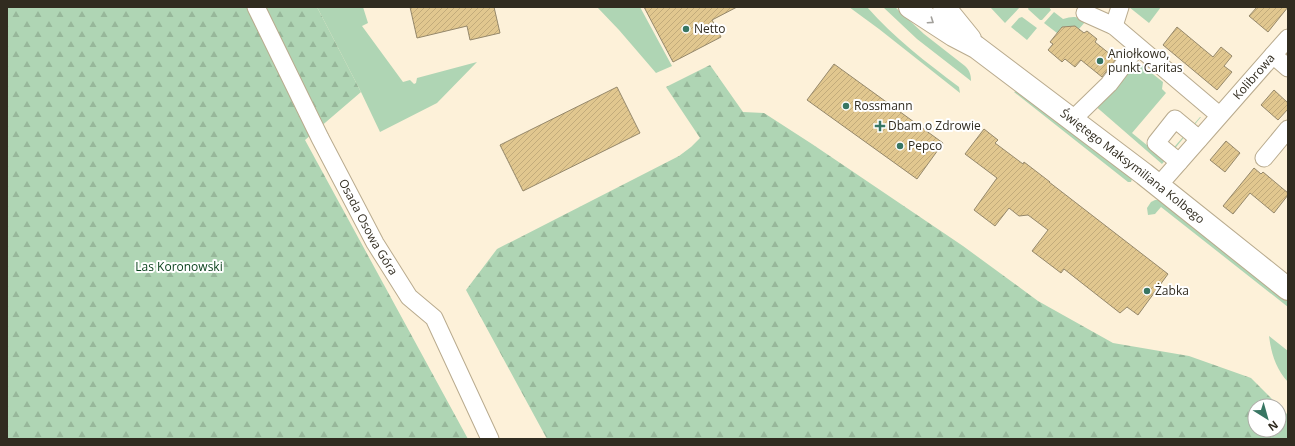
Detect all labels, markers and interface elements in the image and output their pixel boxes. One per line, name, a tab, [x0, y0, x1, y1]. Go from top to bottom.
one-way arrow	[927, 16, 934, 23]
place label: Netto	[694, 20, 726, 37]
marker: Netto	[681, 24, 691, 34]
place label: Aniołkowo, punkt Caritas	[1108, 45, 1183, 76]
street label: Kolibrowa	[1229, 50, 1278, 103]
marker: Aniołkowo, punkt Caritas	[1095, 56, 1105, 66]
place label: Rossmann	[854, 97, 913, 114]
marker: Rossmann	[841, 101, 851, 111]
street label: Świętego Maksymiliana Kolbego	[1057, 105, 1209, 227]
place label: Dbam o Zdrowie	[888, 117, 981, 134]
marker: Dbam o Zdrowie	[875, 121, 885, 131]
place label: Pepco	[908, 137, 942, 154]
marker: Pepco	[895, 141, 905, 151]
street label: Osada Osowa Góra	[335, 176, 402, 278]
park label: Las Koronowski	[135, 258, 223, 275]
place label: Żabka	[1155, 282, 1189, 299]
marker: Żabka	[1142, 286, 1152, 296]
north arrow	[1247, 398, 1287, 438]
text: N	[1265, 418, 1281, 435]

